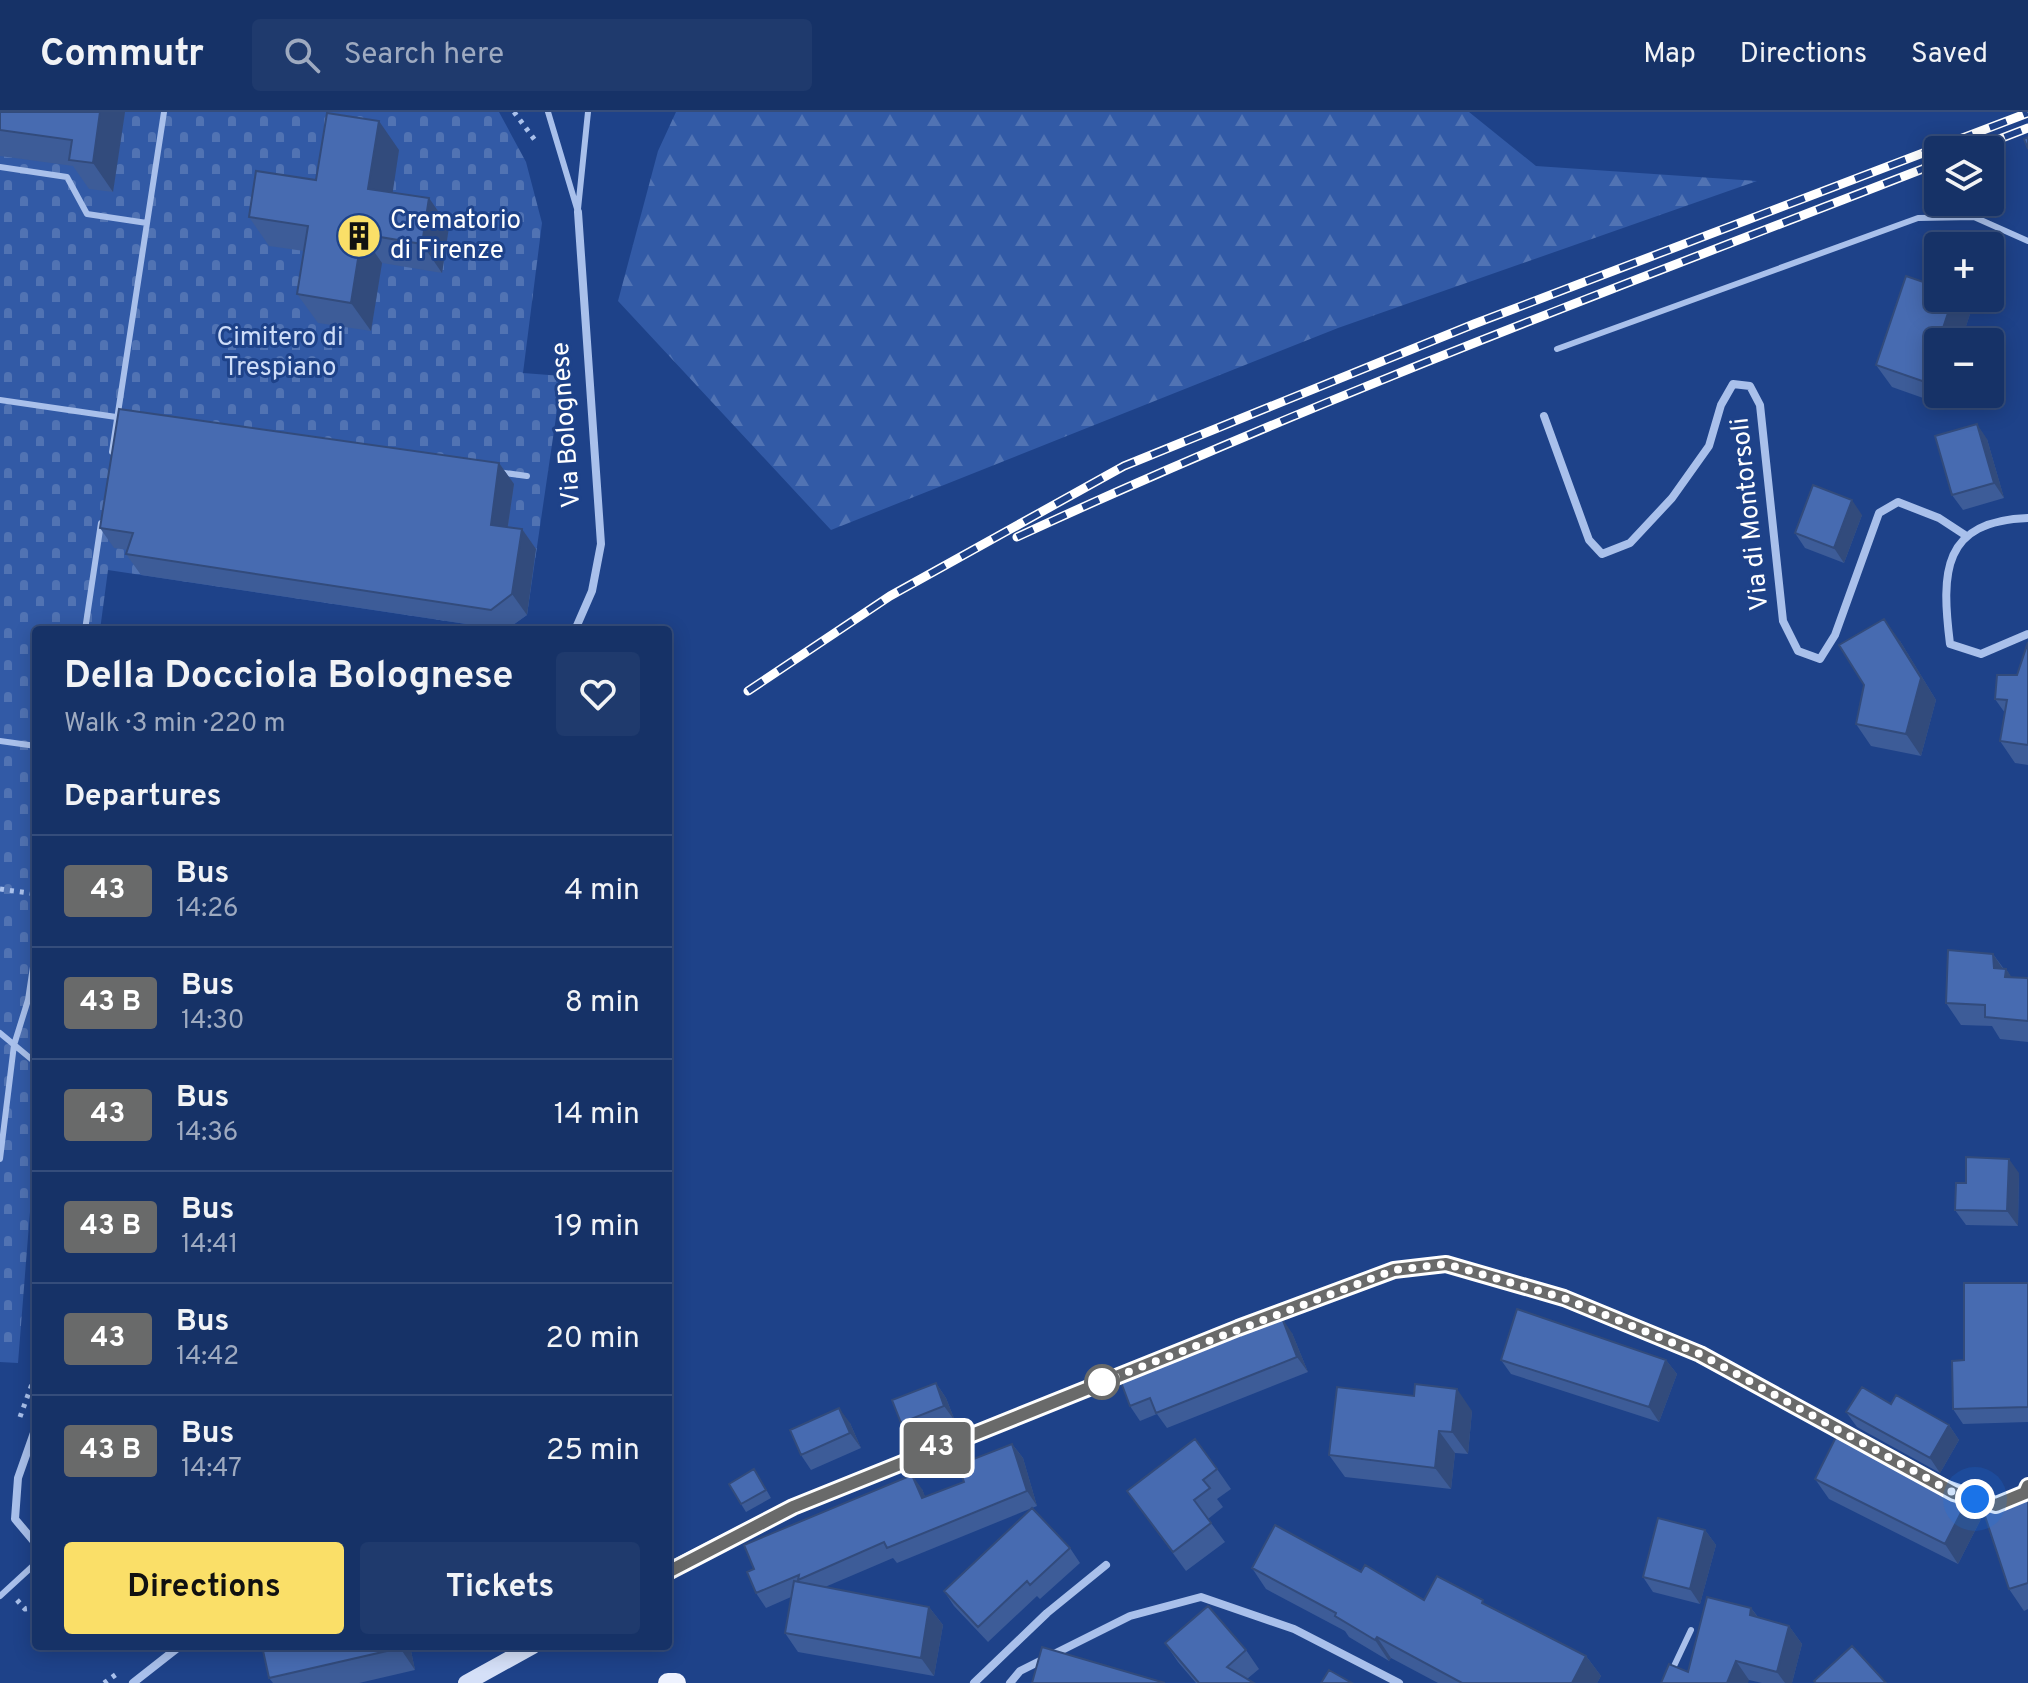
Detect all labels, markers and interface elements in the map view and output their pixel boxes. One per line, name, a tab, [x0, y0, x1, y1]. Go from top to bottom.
search box	[252, 19, 812, 91]
text: Commutr	[40, 31, 204, 80]
icon: search	[280, 33, 324, 77]
text: Search here	[344, 37, 504, 74]
text: Map	[1643, 37, 1696, 73]
text: Directions	[1740, 37, 1867, 73]
text: Saved	[1911, 37, 1988, 73]
map controls	[1924, 136, 2004, 408]
button: layers	[1924, 136, 2004, 216]
place label: Crematorio di Firenze	[390, 205, 521, 268]
building icon: Crematorio di Firenze	[335, 212, 383, 260]
button: +	[1924, 232, 2004, 312]
park label: Cimitero di Trespiano	[216, 322, 344, 385]
button: −	[1924, 328, 2004, 408]
street label: Via Bolognese	[545, 341, 589, 509]
street label: Via di Montorsoli	[1724, 416, 1778, 612]
button: heart	[556, 652, 640, 736]
text: Della Docciola Bolognese	[64, 653, 513, 702]
text: Walk · 3 min · 220 m	[64, 708, 286, 741]
text: Departures	[64, 779, 222, 816]
text: Bus	[176, 856, 229, 893]
text: 43	[91, 873, 125, 909]
text: 4 min	[564, 873, 640, 910]
text: 14:26	[176, 893, 239, 926]
text: Bus	[181, 968, 234, 1005]
text: 43 B	[80, 985, 141, 1021]
text: 8 min	[565, 985, 640, 1022]
text: 14:30	[181, 1005, 244, 1038]
text: Bus	[176, 1080, 229, 1117]
text: 43	[91, 1097, 125, 1133]
text: 14 min	[554, 1097, 640, 1134]
text: 14:36	[176, 1117, 238, 1150]
text: Bus	[181, 1192, 234, 1229]
text: 43 B	[80, 1209, 141, 1245]
text: 19 min	[554, 1209, 640, 1246]
text: 14:41	[181, 1229, 238, 1262]
text: Bus	[176, 1304, 229, 1341]
text: 43	[91, 1321, 125, 1357]
text: 20 min	[545, 1321, 640, 1358]
text: 14:42	[176, 1341, 239, 1374]
unlabelled marker	[1085, 1365, 1119, 1399]
text: Bus	[181, 1416, 234, 1453]
line badge: 43	[901, 1422, 973, 1474]
text: 43	[920, 1430, 954, 1466]
text: 43 B	[80, 1433, 141, 1469]
text: 25 min	[546, 1433, 640, 1470]
text: 14:47	[181, 1453, 242, 1486]
your location	[1955, 1479, 1995, 1519]
button: Directions	[64, 1542, 344, 1634]
button: Tickets	[360, 1542, 640, 1634]

